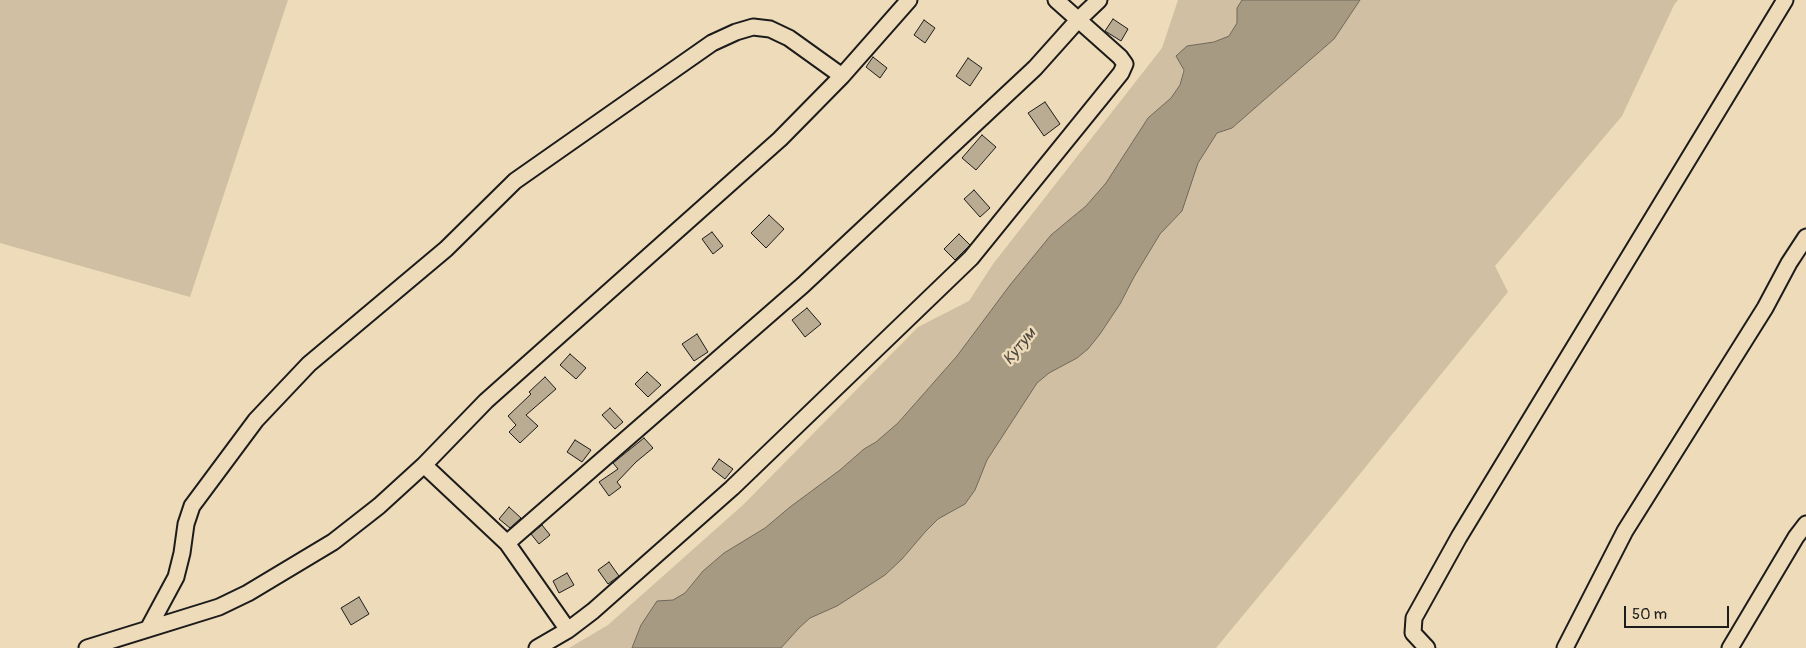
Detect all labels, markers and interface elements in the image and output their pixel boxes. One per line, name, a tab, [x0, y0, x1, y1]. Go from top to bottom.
water label: Кутум	[1000, 325, 1040, 369]
scale bar	[1626, 596, 1731, 628]
text: 50 m	[1632, 605, 1667, 624]

